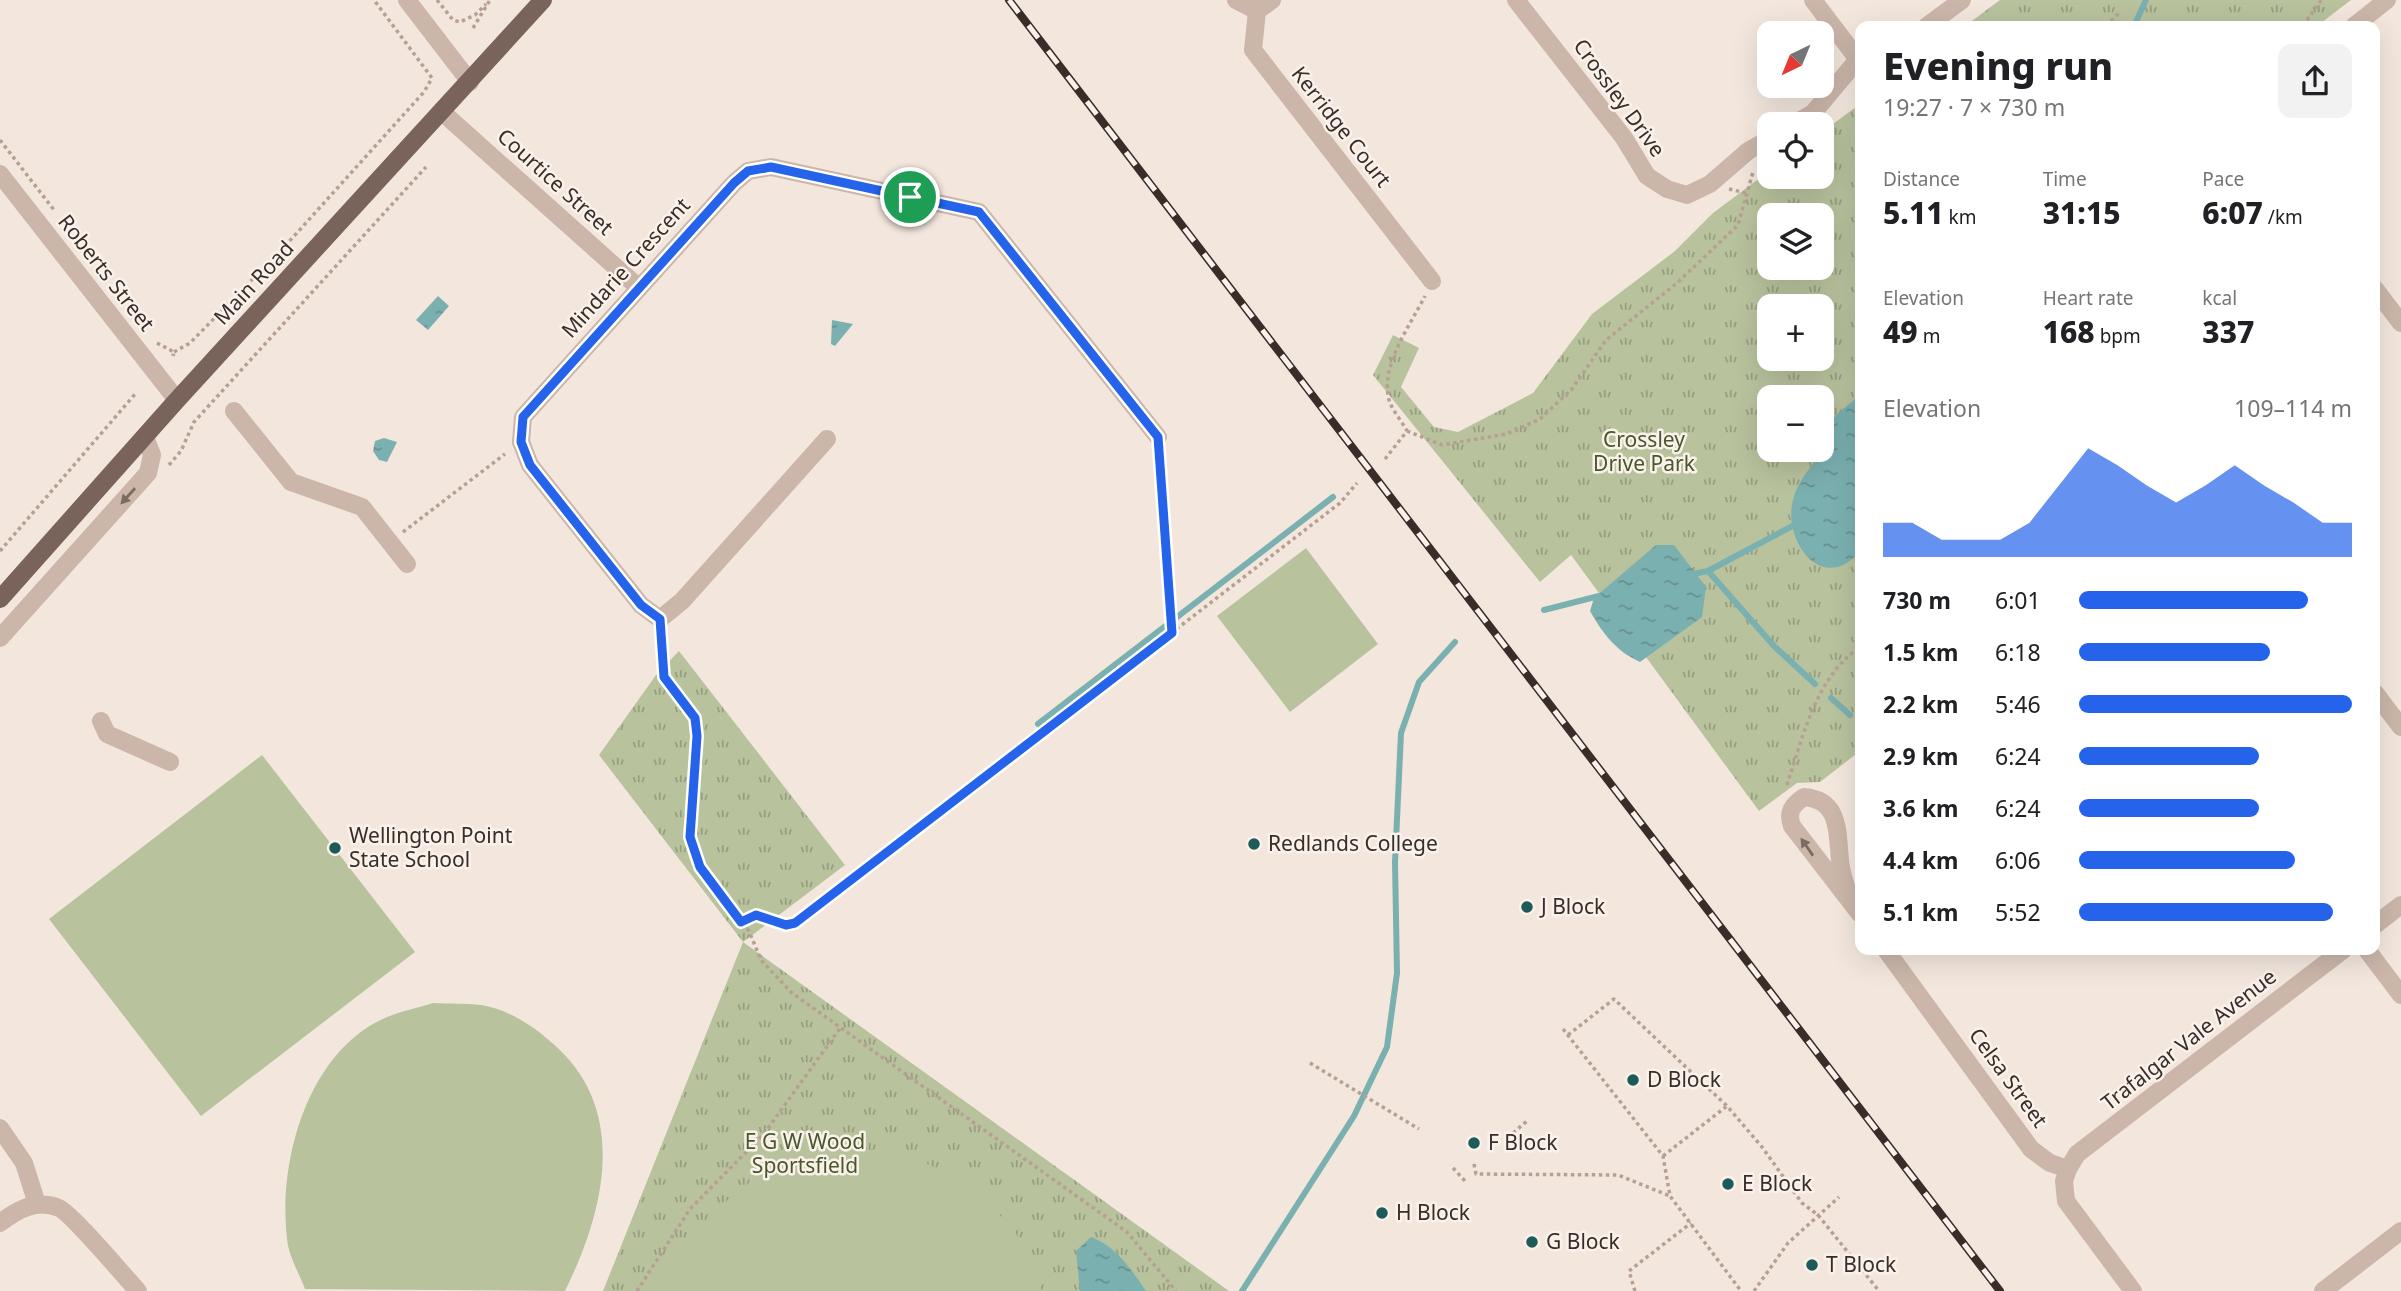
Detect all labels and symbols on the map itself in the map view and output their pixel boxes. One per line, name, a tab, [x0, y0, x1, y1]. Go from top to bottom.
north arrow	[1757, 21, 1834, 98]
street label: Crossley Drive	[1568, 33, 1672, 162]
street label: Kerridge Court	[1286, 60, 1398, 193]
street label: Courtice Street	[492, 122, 620, 241]
pin	[880, 167, 940, 227]
street label: Mindarie Crescent	[555, 191, 696, 343]
street label: Roberts Street	[52, 208, 161, 337]
street label: Main Road	[207, 234, 299, 330]
park label: Crossley Drive Park	[1593, 425, 1696, 477]
one-way arrow	[120, 487, 136, 505]
place label: Wellington Point State School	[349, 821, 513, 873]
place label: Redlands College	[1268, 829, 1438, 857]
marker: Redlands College	[1246, 836, 1262, 852]
one-way arrow	[1800, 838, 1814, 856]
marker: Wellington Point State School	[327, 840, 343, 856]
place label: J Block	[1539, 892, 1606, 920]
marker: J Block	[1519, 899, 1535, 915]
street label: Trafalgar Vale Avenue	[2095, 962, 2281, 1116]
street label: Celsa Street	[1963, 1022, 2055, 1133]
place label: D Block	[1647, 1065, 1722, 1093]
marker: D Block	[1625, 1072, 1641, 1088]
park label: E G W Wood Sportsfield	[745, 1127, 865, 1179]
place label: F Block	[1488, 1128, 1558, 1156]
marker: F Block	[1466, 1135, 1482, 1151]
place label: E Block	[1742, 1169, 1813, 1197]
marker: E Block	[1720, 1176, 1736, 1192]
place label: H Block	[1396, 1198, 1471, 1226]
marker: H Block	[1374, 1205, 1390, 1221]
place label: G Block	[1546, 1227, 1621, 1255]
marker: G Block	[1524, 1234, 1540, 1250]
place label: T Block	[1826, 1250, 1897, 1278]
marker: T Block	[1804, 1257, 1820, 1273]

